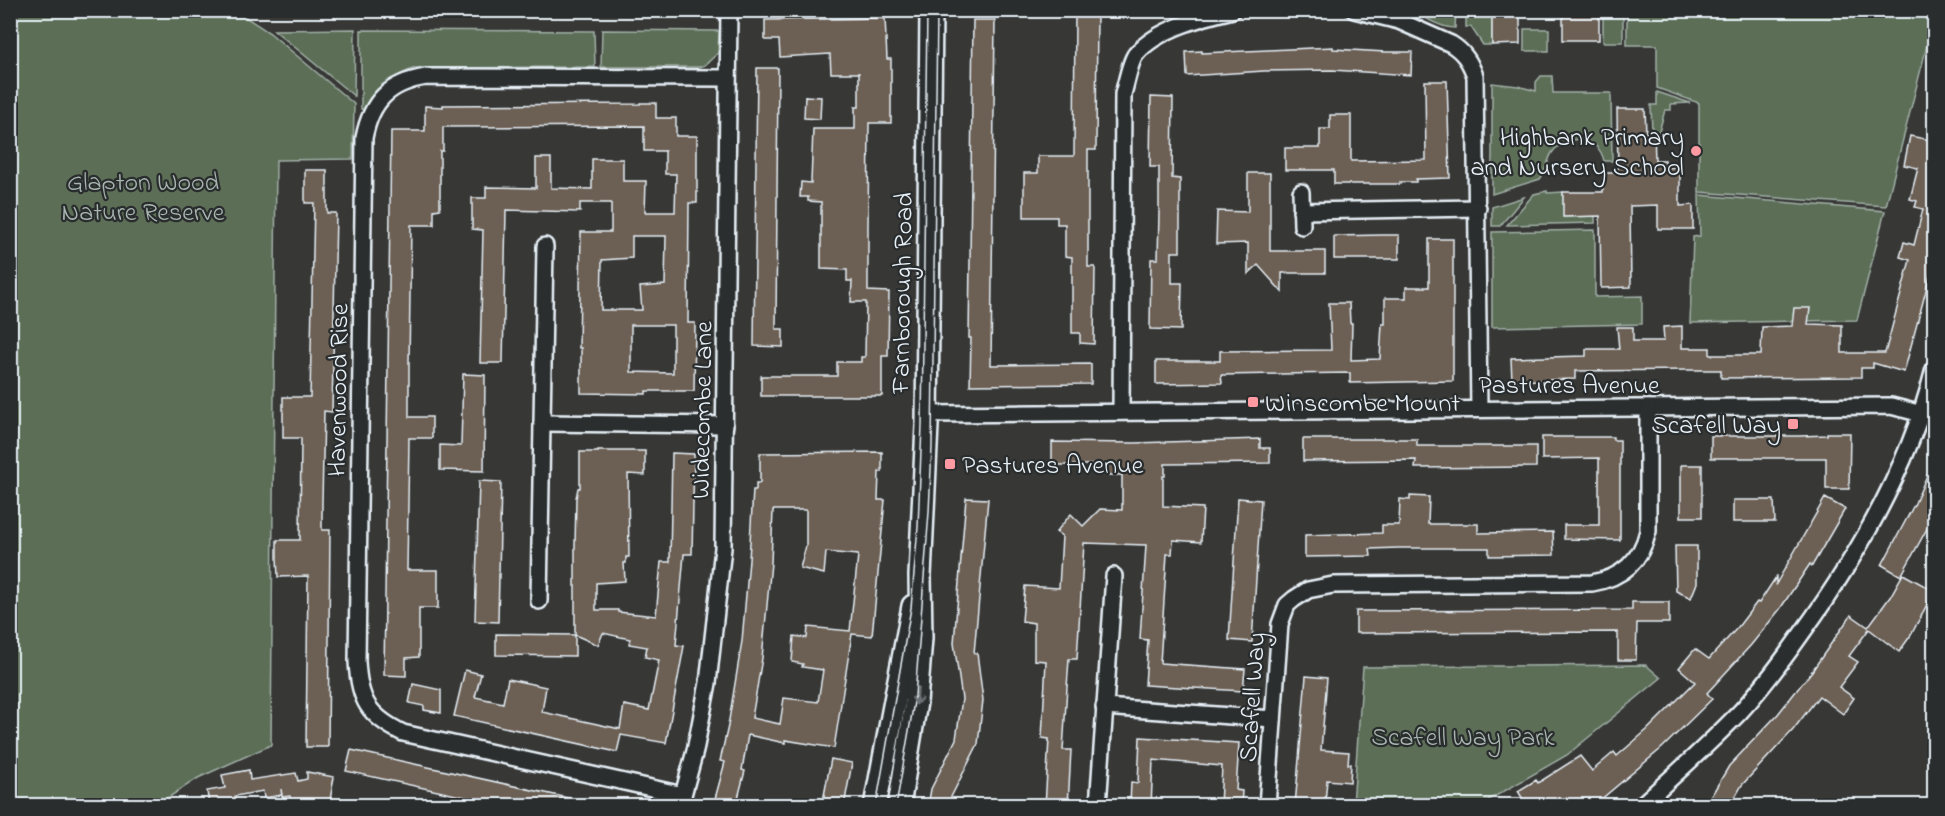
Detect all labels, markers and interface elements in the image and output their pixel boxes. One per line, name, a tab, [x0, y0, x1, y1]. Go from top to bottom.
place label: Highbank Primary and Nursery School	[1471, 120, 1684, 188]
marker: Highbank Primary and Nursery School	[1689, 144, 1703, 158]
park label: Glapton Wood Nature Reserve	[62, 165, 225, 233]
street label: Farnborough Road	[883, 192, 925, 395]
street label: Havenwood Rise	[319, 303, 361, 477]
street label: Widecombe Lane	[683, 321, 725, 499]
street label: Pastures Avenue	[1478, 368, 1660, 406]
place label: Winscombe Mount	[1265, 386, 1460, 424]
marker: Winscombe Mount	[1246, 395, 1260, 409]
place label: Scafell Way	[1651, 408, 1781, 446]
marker: Scafell Way	[1786, 417, 1800, 431]
place label: Pastures Avenue	[962, 448, 1144, 486]
marker: Pastures Avenue	[943, 457, 957, 471]
street label: Scafell Way	[1231, 631, 1277, 763]
one-way arrow	[911, 686, 922, 706]
park label: Scafell Way Park	[1371, 720, 1555, 758]

